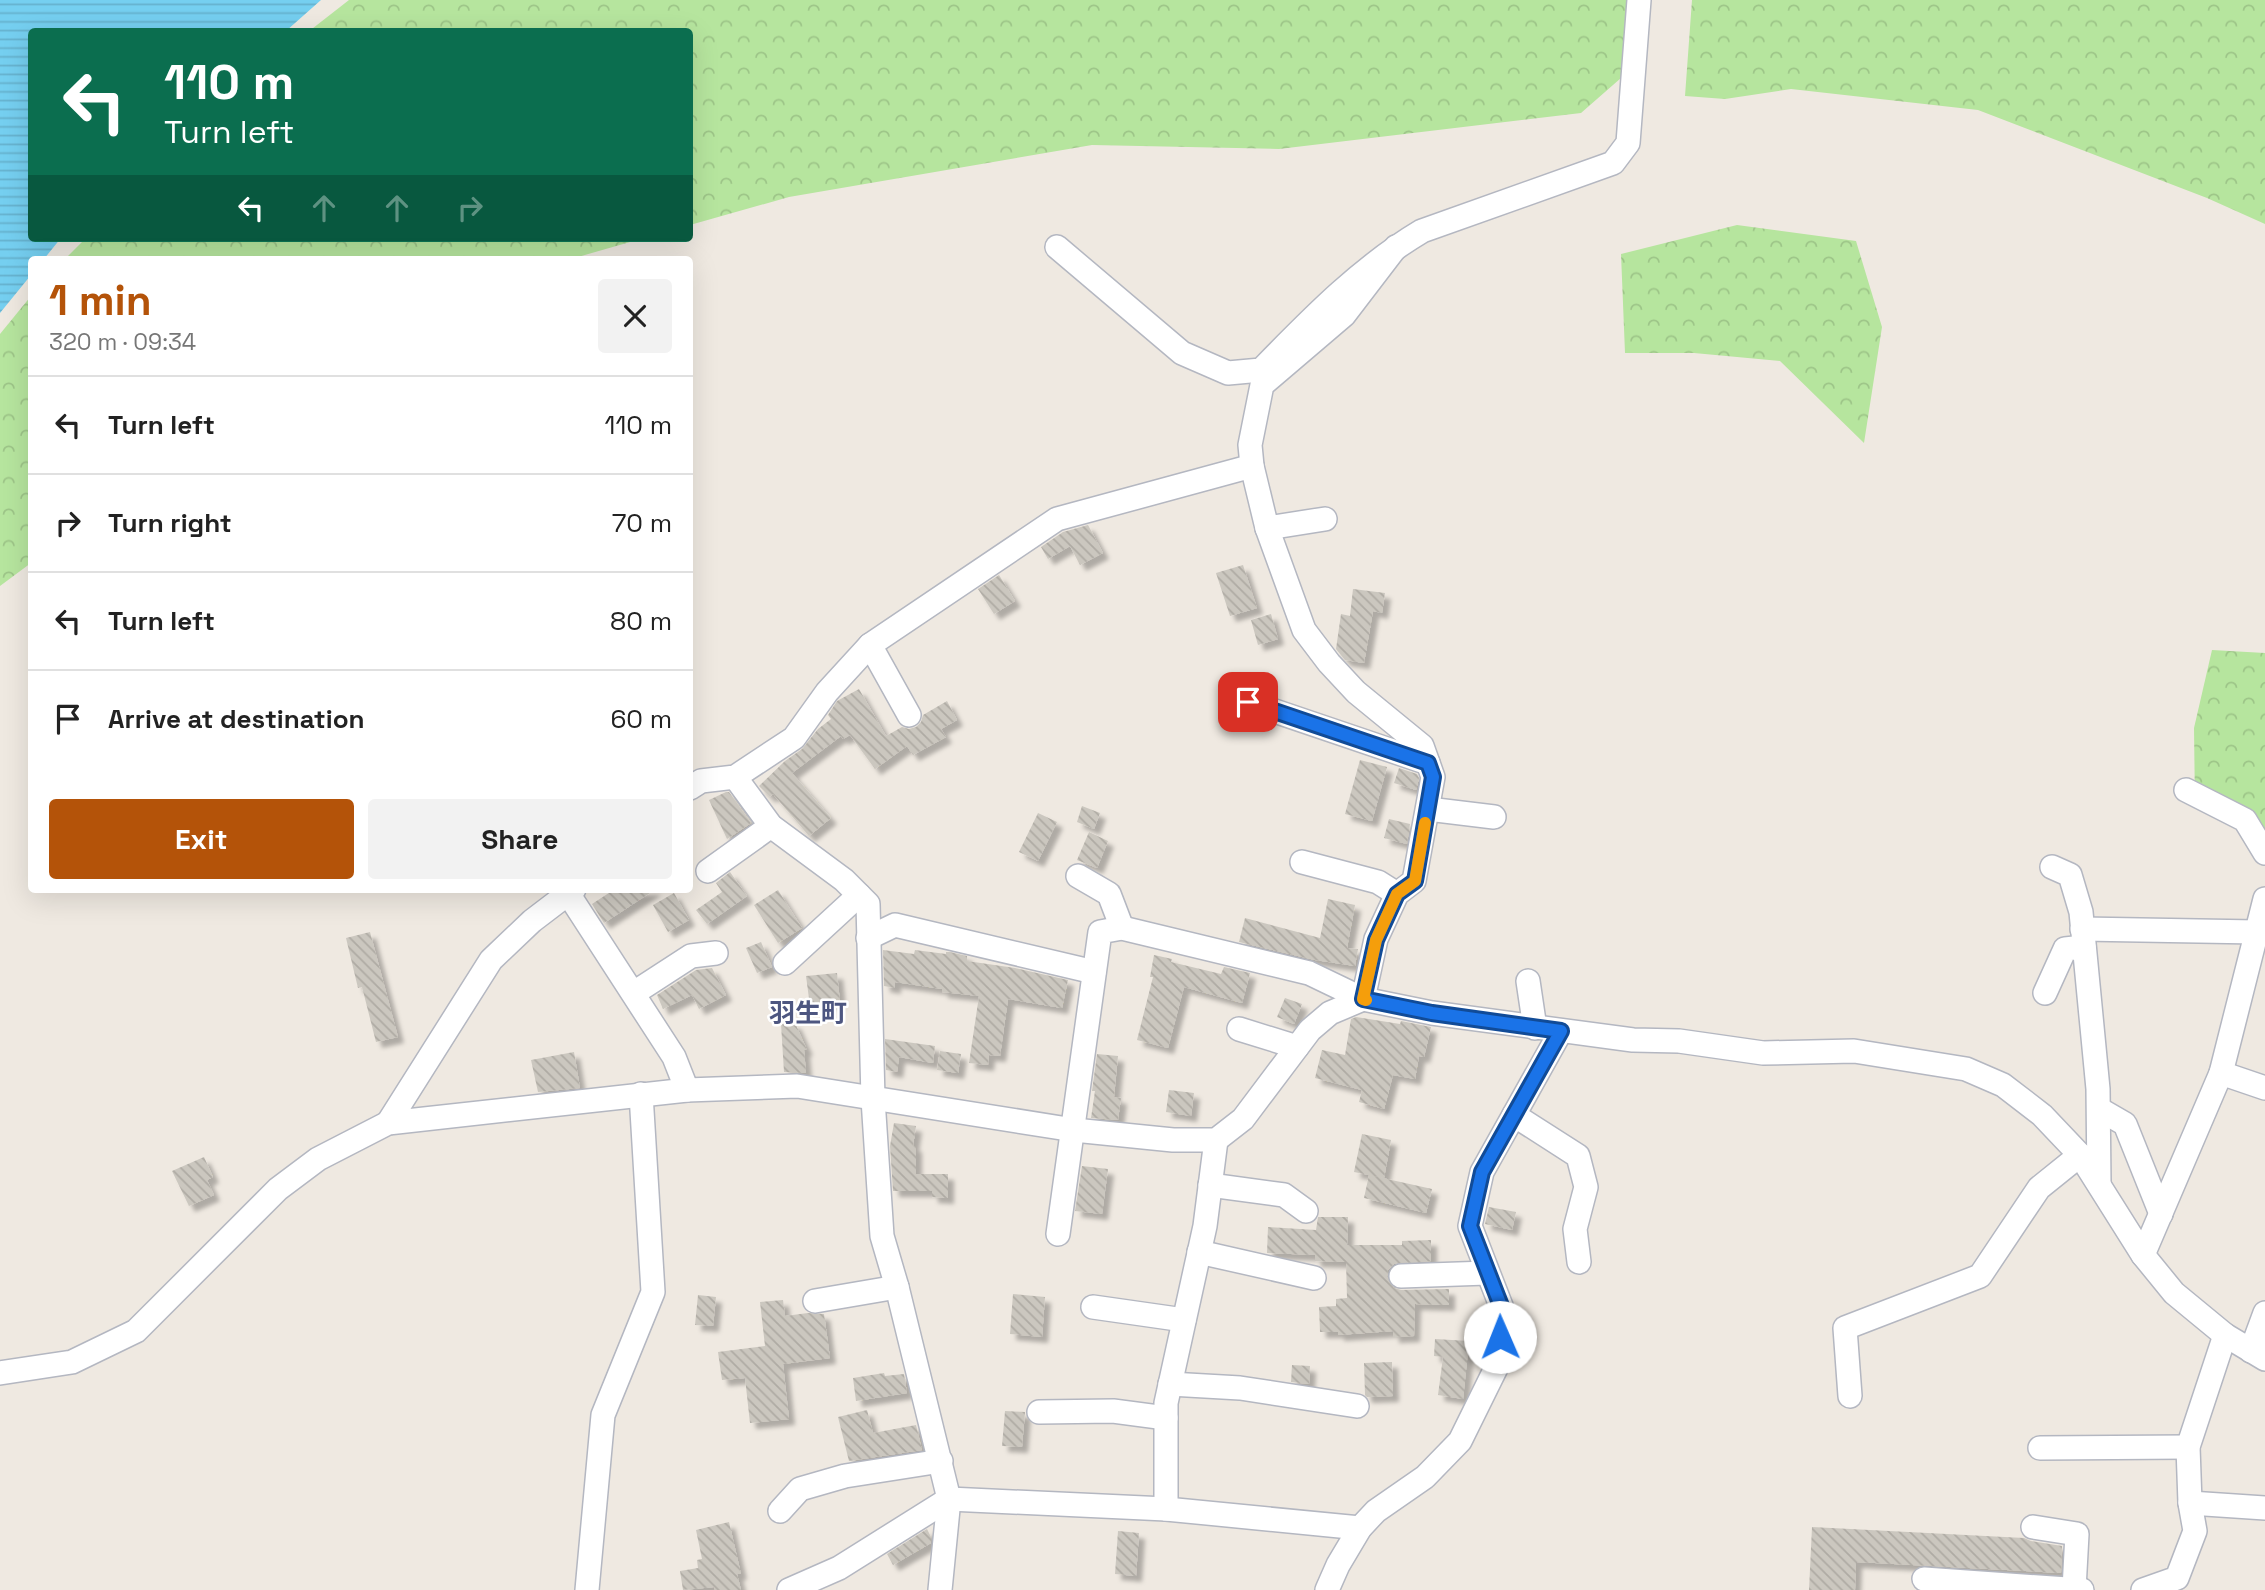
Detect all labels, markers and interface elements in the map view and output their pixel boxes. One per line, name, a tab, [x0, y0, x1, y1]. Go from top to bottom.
text: 110 m	[164, 51, 294, 113]
icon: left	[49, 56, 140, 147]
text: Turn left	[164, 112, 294, 152]
icon: left	[232, 189, 270, 227]
icon: ahead	[305, 189, 343, 227]
icon: ahead	[378, 189, 416, 227]
icon: right	[451, 189, 489, 227]
text: 1 min	[49, 274, 152, 327]
button: close	[598, 279, 672, 353]
text: 320 m · 09:34	[49, 327, 196, 357]
icon: left	[49, 406, 87, 444]
text: Turn left	[108, 408, 215, 442]
text: 110 m	[605, 408, 672, 442]
icon: right	[49, 504, 87, 542]
text: Turn right	[108, 506, 232, 540]
text: 70 m	[612, 506, 672, 540]
icon: left	[49, 602, 87, 640]
text: Turn left	[108, 604, 215, 638]
text: 80 m	[610, 604, 672, 638]
pin	[1218, 672, 1278, 732]
icon: arrive	[1229, 683, 1267, 721]
icon: arrive	[49, 700, 87, 738]
text: Arrive at destination	[108, 702, 365, 736]
text: 60 m	[610, 702, 672, 736]
button: Exit	[49, 799, 354, 879]
button: Share	[368, 799, 672, 879]
district label: 羽生町	[769, 996, 847, 1030]
position arrow	[1463, 1300, 1537, 1374]

